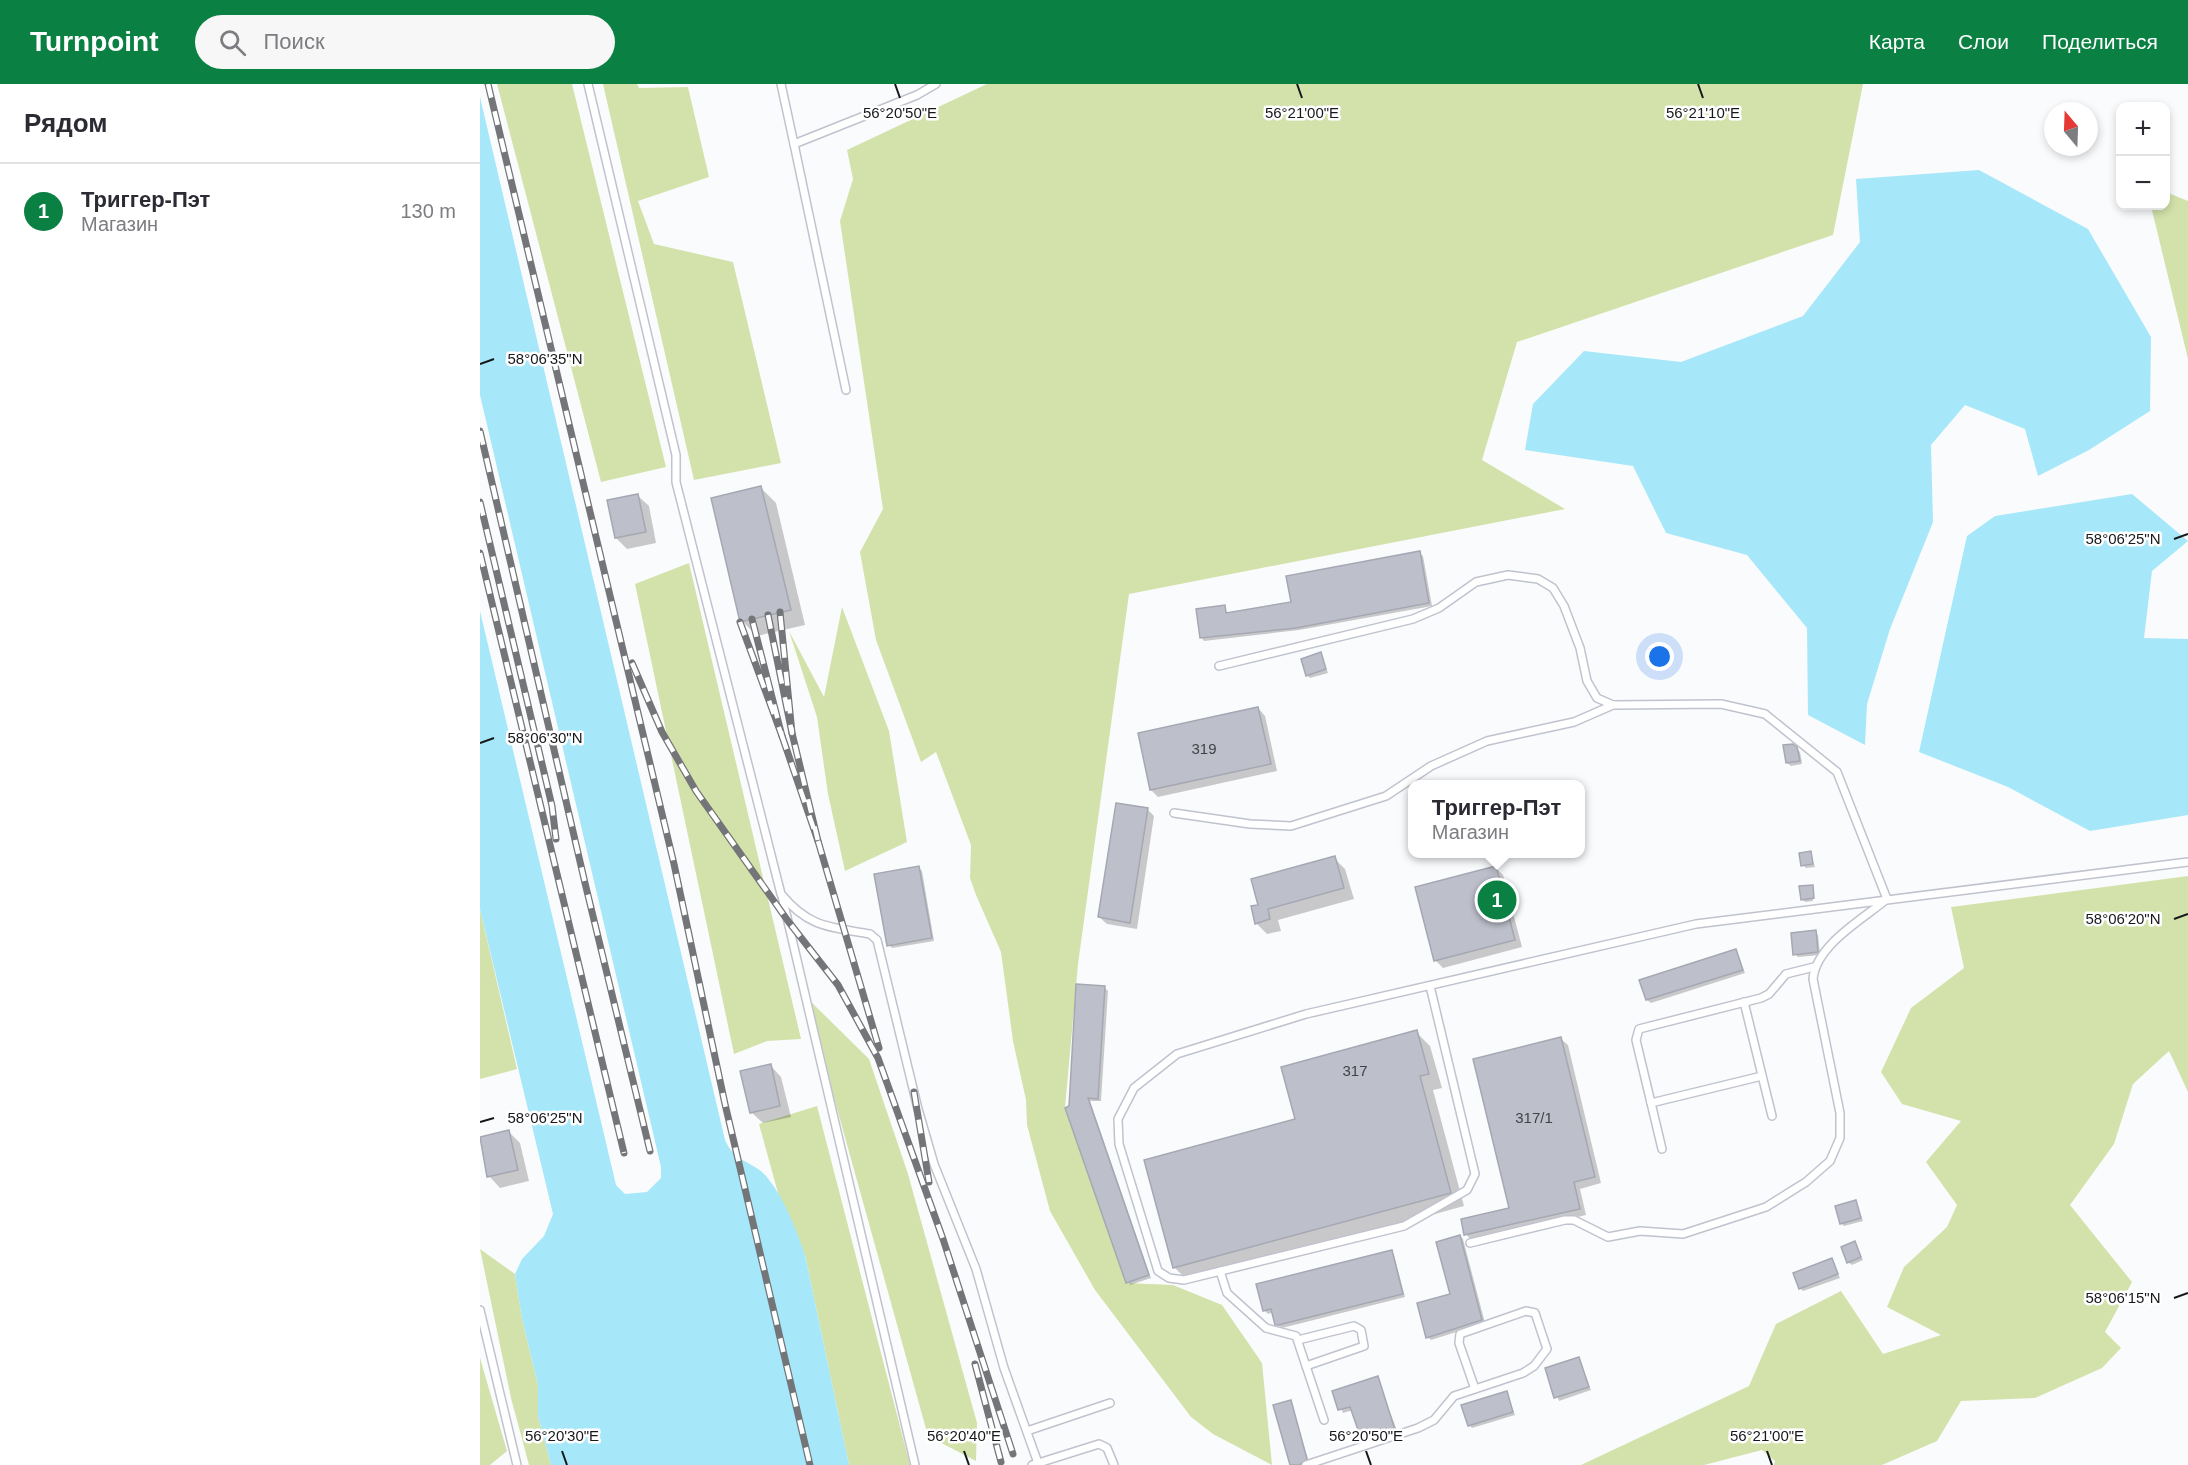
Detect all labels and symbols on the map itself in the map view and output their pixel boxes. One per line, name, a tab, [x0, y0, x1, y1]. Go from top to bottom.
north arrow	[2044, 102, 2098, 156]
text: 56°20'50"E	[863, 104, 937, 121]
text: 56°21'00"E	[1265, 104, 1339, 121]
text: 56°21'10"E	[1666, 104, 1740, 121]
text: 58°06'35"N	[507, 350, 583, 367]
text: 58°06'25"N	[2085, 530, 2161, 547]
your location	[1645, 642, 1674, 671]
text: 58°06'30"N	[507, 729, 583, 746]
house number: 319	[1191, 740, 1217, 757]
pin: 1	[1478, 878, 1516, 922]
text: 58°06'20"N	[2085, 910, 2161, 927]
house number: 317	[1342, 1062, 1368, 1079]
text: 58°06'25"N	[507, 1109, 583, 1126]
house number: 317/1	[1515, 1109, 1553, 1126]
text: 58°06'15"N	[2085, 1289, 2161, 1306]
text: 56°20'30"E	[525, 1427, 599, 1444]
text: 56°20'40"E	[927, 1427, 1001, 1444]
text: 56°20'50"E	[1329, 1427, 1403, 1444]
text: 56°21'00"E	[1730, 1427, 1804, 1444]

